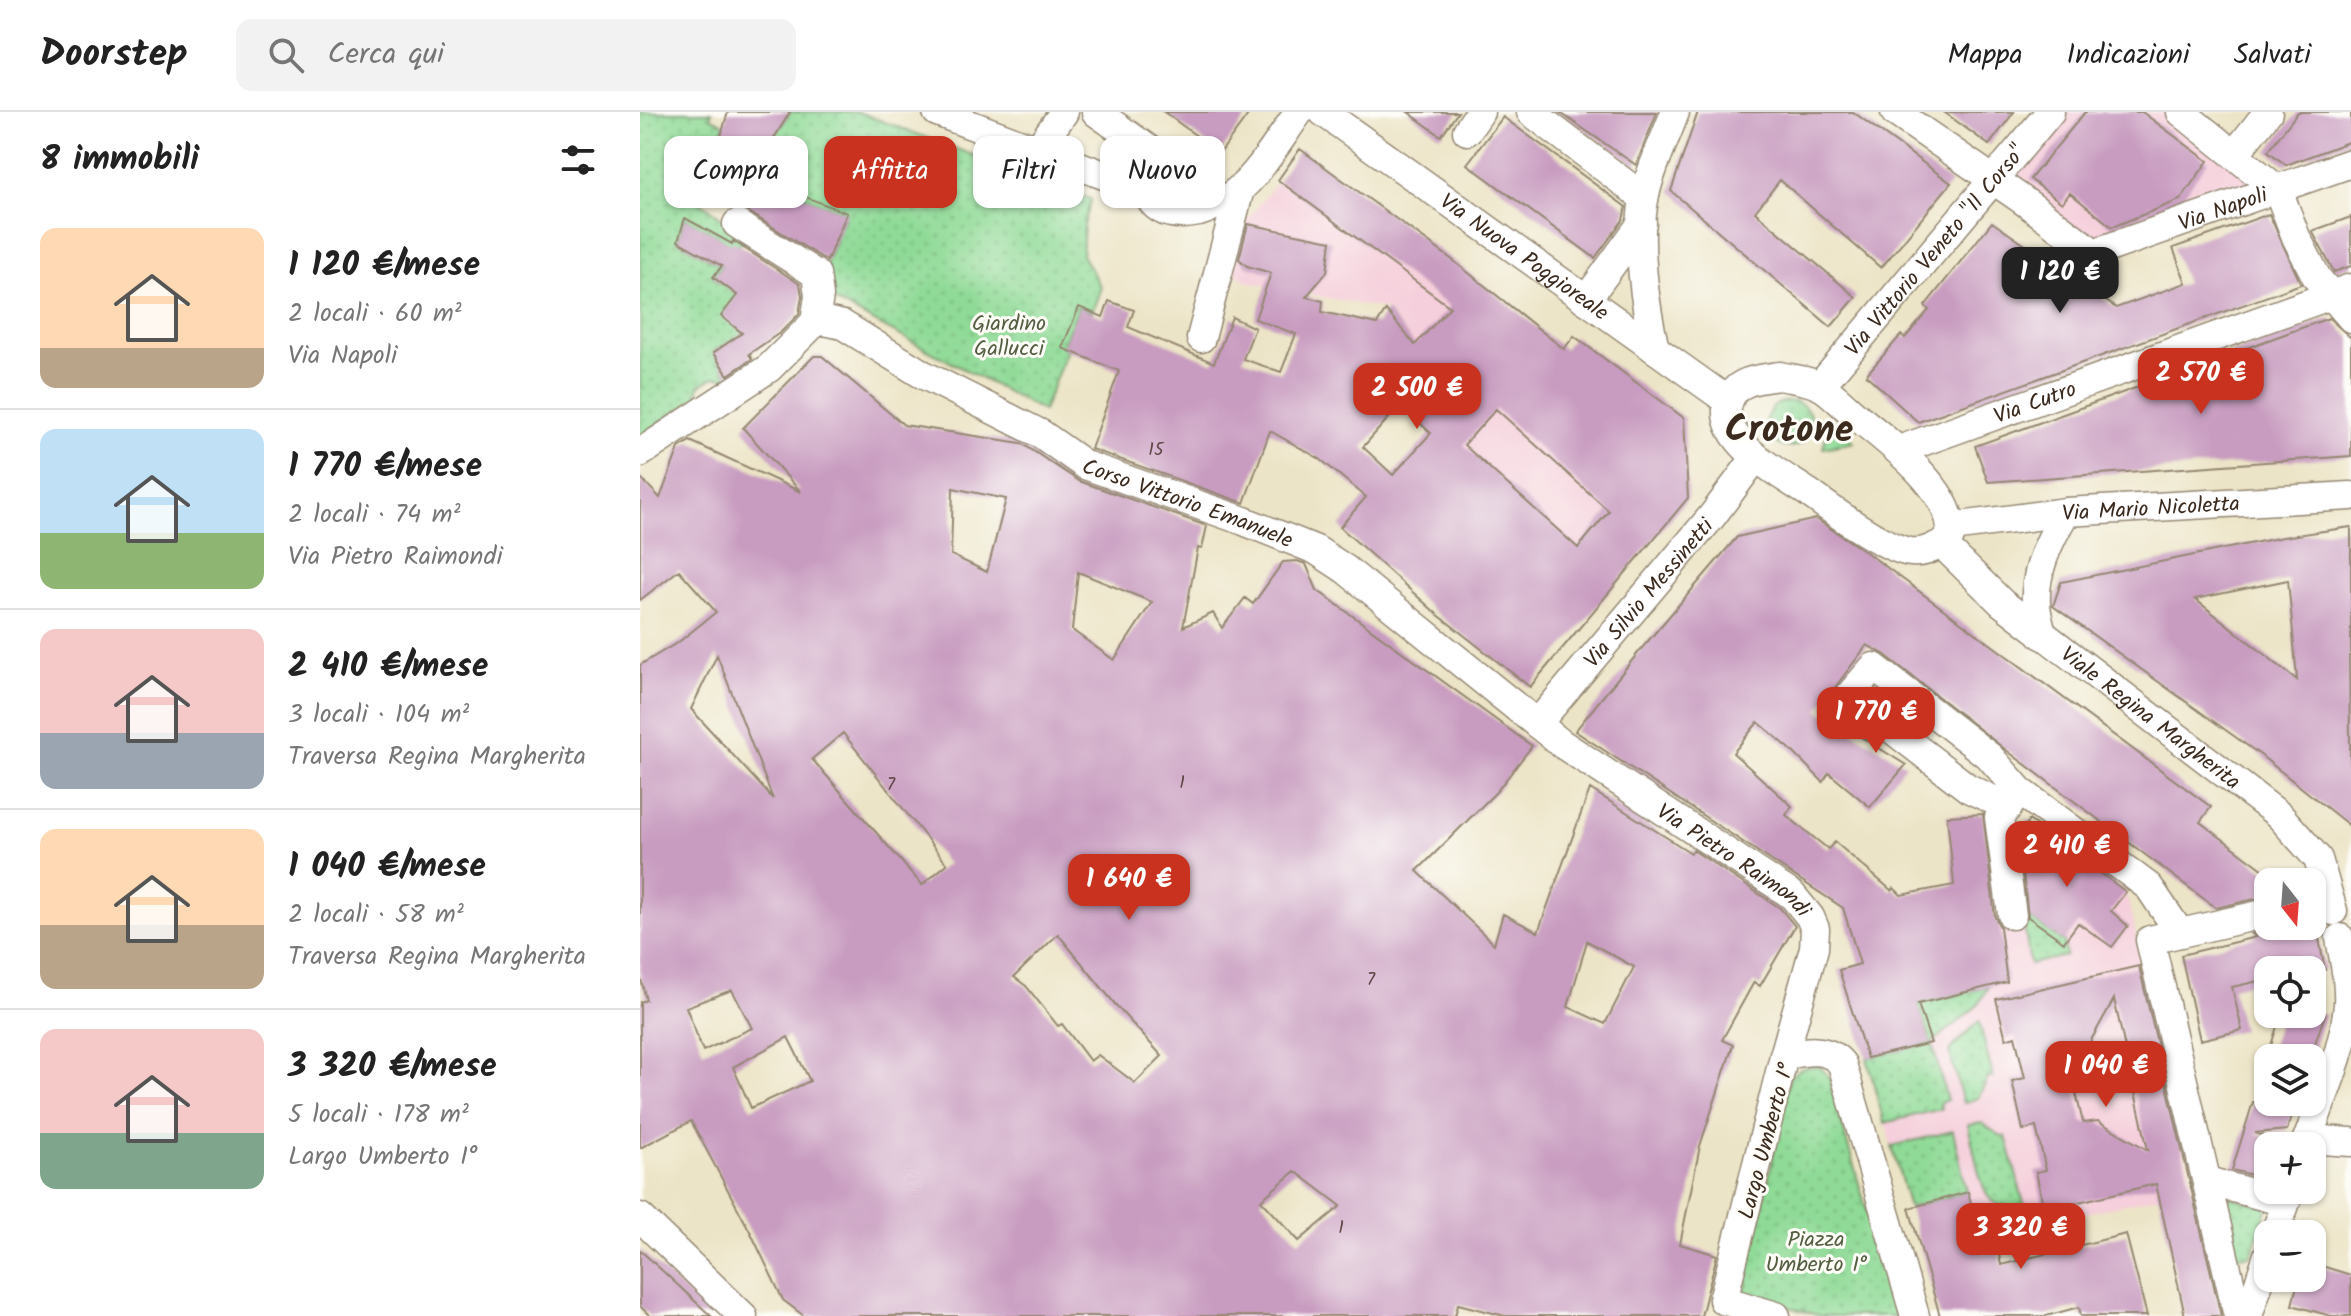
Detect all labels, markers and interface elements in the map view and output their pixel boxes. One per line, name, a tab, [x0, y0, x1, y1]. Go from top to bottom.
search box	[236, 19, 796, 91]
text: Doorstep	[40, 25, 188, 85]
text: Cerca qui	[328, 31, 444, 79]
icon: search	[264, 33, 308, 77]
text: Mappa	[1947, 33, 2023, 78]
text: Indicazioni	[2067, 33, 2190, 78]
text: Salvati	[2234, 33, 2311, 78]
text: 8 immobili	[40, 133, 199, 187]
chip: Compra	[664, 136, 808, 208]
chip: Affitta	[824, 136, 957, 208]
chip: Filtri	[973, 136, 1084, 208]
chip: Nuovo	[1100, 136, 1225, 208]
icon: filters	[556, 138, 600, 182]
street label: Via Vittorio Veneto "Il Corso"	[1837, 138, 2036, 365]
street label: Via Napoli	[2174, 178, 2273, 242]
street label: Via Nuova Poggioreale	[1431, 185, 1615, 331]
text: 1 120 €/mese	[288, 239, 480, 293]
pin: 1 120 €	[1986, 247, 2134, 315]
text: 1 120 €	[2020, 252, 2100, 294]
icon: home	[104, 260, 200, 356]
text: 2 locali · 60 m²	[288, 293, 462, 335]
park label: Giardino Gallucci	[972, 307, 1046, 367]
text: Via Napoli	[288, 335, 397, 377]
pin: 2 570 €	[2127, 348, 2275, 416]
text: 2 570 €	[2156, 353, 2246, 395]
pin: 2 500 €	[1343, 363, 1491, 431]
text: 2 500 €	[1371, 368, 1463, 410]
street label: Via Cutro	[1989, 373, 2082, 435]
district label: Crotone	[1725, 401, 1853, 461]
house number: 15	[1148, 436, 1165, 465]
text: 1 770 €/mese	[288, 440, 482, 494]
street label: Corso Vittorio Emanuele	[1077, 450, 1298, 559]
icon: home	[104, 461, 200, 557]
street label: Via Mario Nicoletta	[2061, 487, 2241, 532]
text: 2 locali · 74 m²	[288, 494, 460, 536]
street label: Via Silvio Messinetti	[1576, 511, 1724, 677]
text: Via Pietro Raimondi	[288, 536, 503, 578]
street label: Viale Regina Margherita	[2052, 639, 2247, 800]
text: 2 410 €/mese	[288, 640, 488, 694]
icon: home	[104, 661, 200, 757]
pin: 1 770 €	[1802, 687, 1950, 755]
text: 1 770 €	[1835, 692, 1917, 734]
text: 3 locali · 104 m²	[288, 694, 469, 736]
text: Traversa Regina Margherita	[288, 736, 586, 778]
house number: 1	[1179, 769, 1185, 798]
house number: 7	[887, 771, 896, 800]
street label: Via Pietro Raimondi	[1649, 796, 1819, 926]
pin: 2 410 €	[1993, 821, 2141, 889]
text: 2 410 €	[2023, 826, 2111, 868]
text: 1 040 €/mese	[288, 840, 486, 894]
pin: 1 640 €	[1055, 854, 1203, 922]
text: 1 640 €	[1086, 859, 1172, 901]
icon: home	[104, 861, 200, 957]
north arrow	[2254, 868, 2326, 940]
map controls	[2254, 868, 2326, 1292]
text: 2 locali · 58 m²	[288, 894, 464, 936]
text: Traversa Regina Margherita	[288, 936, 586, 978]
button: locate	[2254, 956, 2326, 1028]
house number: 7	[1367, 966, 1376, 995]
text: 3 320 €/mese	[288, 1040, 497, 1094]
pin: 1 040 €	[2032, 1041, 2180, 1109]
button: layers	[2254, 1044, 2326, 1116]
text: 1 040 €	[2063, 1046, 2149, 1088]
street label: Largo Umberto I°	[1730, 1058, 1805, 1223]
icon: home	[104, 1061, 200, 1157]
text: 5 locali · 178 m²	[288, 1094, 469, 1136]
button: +	[2254, 1132, 2326, 1204]
text: Largo Umberto I°	[288, 1136, 477, 1178]
pin: 3 320 €	[1947, 1203, 2095, 1271]
text: 3 320 €	[1974, 1208, 2068, 1250]
house number: 1	[1338, 1214, 1344, 1243]
button: −	[2254, 1220, 2326, 1292]
park label: Piazza Umberto I°	[1766, 1223, 1868, 1283]

